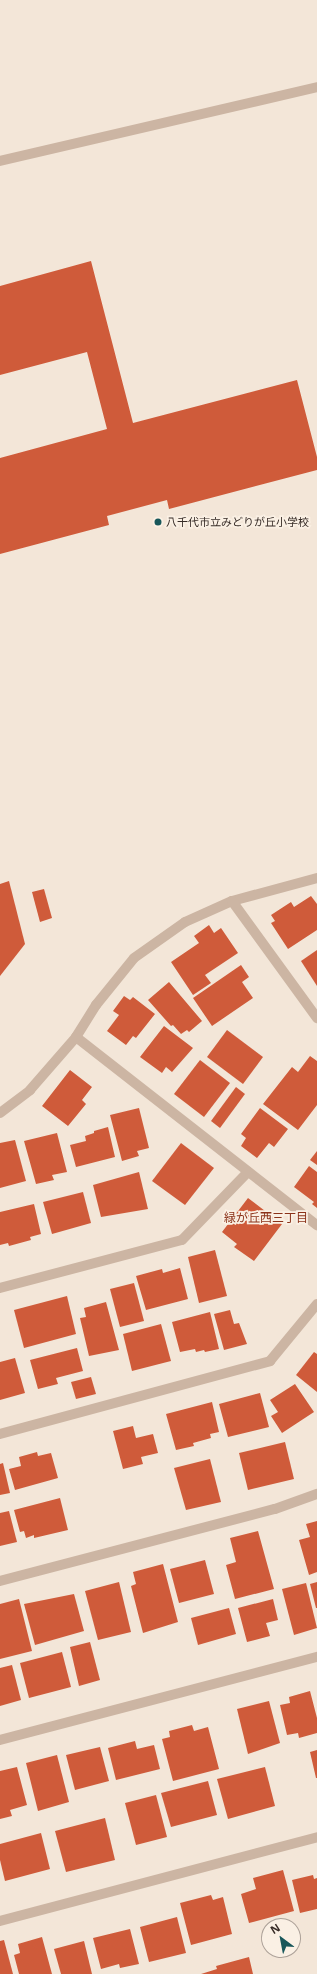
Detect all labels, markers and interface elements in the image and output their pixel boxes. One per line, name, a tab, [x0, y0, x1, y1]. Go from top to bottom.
place label: 八千代市立みどりが丘小学校	[166, 515, 309, 529]
marker: 八千代市立みどりが丘小学校	[153, 517, 163, 527]
district label: 緑が丘西三丁目	[224, 1211, 308, 1225]
north arrow	[261, 1918, 301, 1958]
text: N	[267, 1920, 283, 1937]

